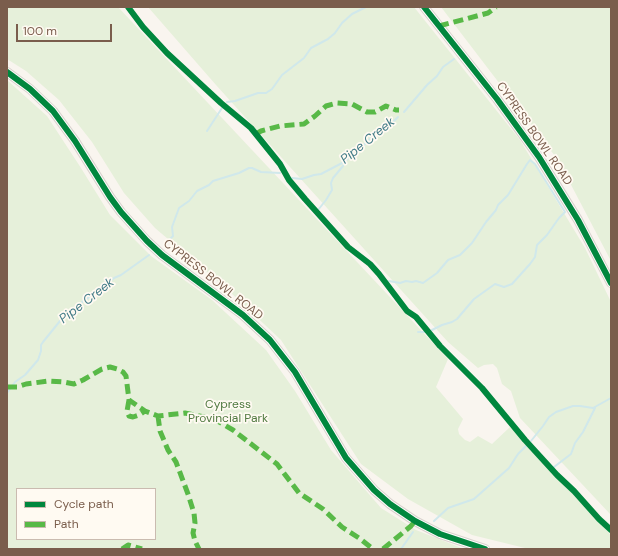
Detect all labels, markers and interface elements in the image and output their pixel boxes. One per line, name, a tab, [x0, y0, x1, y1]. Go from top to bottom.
scale bar	[18, 16, 114, 42]
text: 100 m	[23, 23, 57, 39]
street label: CYPRESS BOWL ROAD	[493, 80, 575, 188]
water label: Pipe Creek	[338, 114, 398, 168]
street label: CYPRESS BOWL ROAD	[160, 237, 266, 323]
water label: Pipe Creek	[56, 275, 118, 327]
park label: Cypress Provincial Park	[188, 398, 268, 426]
legend	[16, 488, 156, 540]
text: Cycle path	[54, 496, 114, 512]
text: Path	[54, 516, 79, 532]

